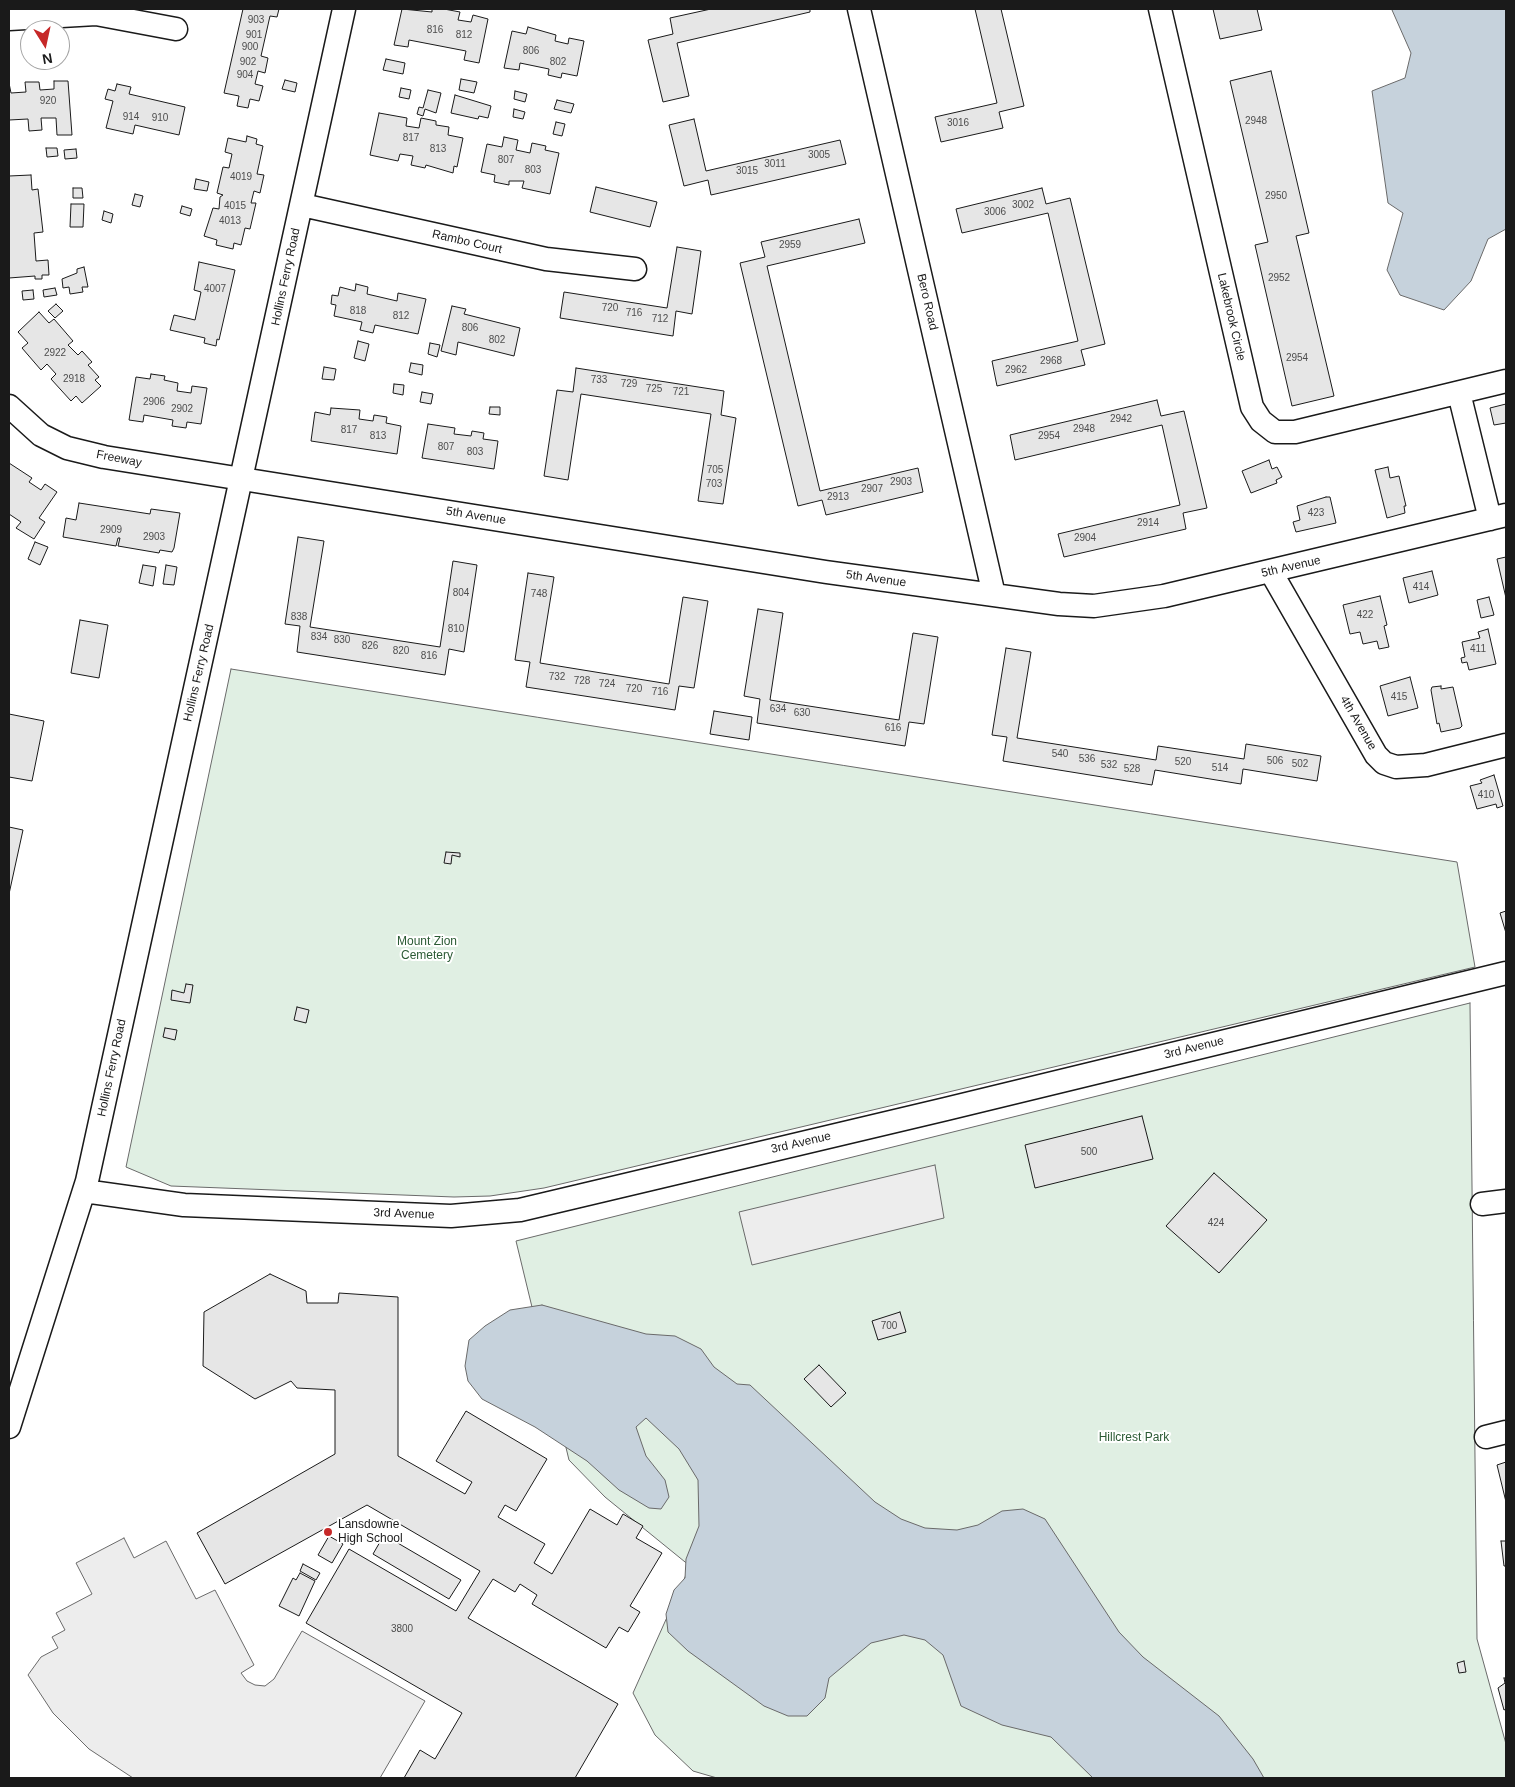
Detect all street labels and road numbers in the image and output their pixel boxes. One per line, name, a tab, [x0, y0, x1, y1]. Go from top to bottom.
street label: Hollins Ferry Road	[269, 227, 303, 327]
street label: Rambo Court	[431, 227, 503, 257]
street label: Bero Road	[914, 272, 940, 332]
street label: Lakebrook Circle	[1214, 272, 1248, 362]
street label: Freeway	[95, 448, 143, 470]
street label: 5th Avenue	[445, 504, 507, 528]
street label: 5th Avenue	[1260, 553, 1322, 581]
street label: 5th Avenue	[845, 568, 907, 590]
street label: Hollins Ferry Road	[181, 623, 217, 723]
street label: 4th Avenue	[1337, 693, 1379, 753]
street label: Hollins Ferry Road	[95, 1018, 129, 1118]
street label: 3rd Avenue	[1163, 1034, 1225, 1062]
street label: 3rd Avenue	[770, 1129, 832, 1157]
street label: 3rd Avenue	[373, 1206, 435, 1222]

